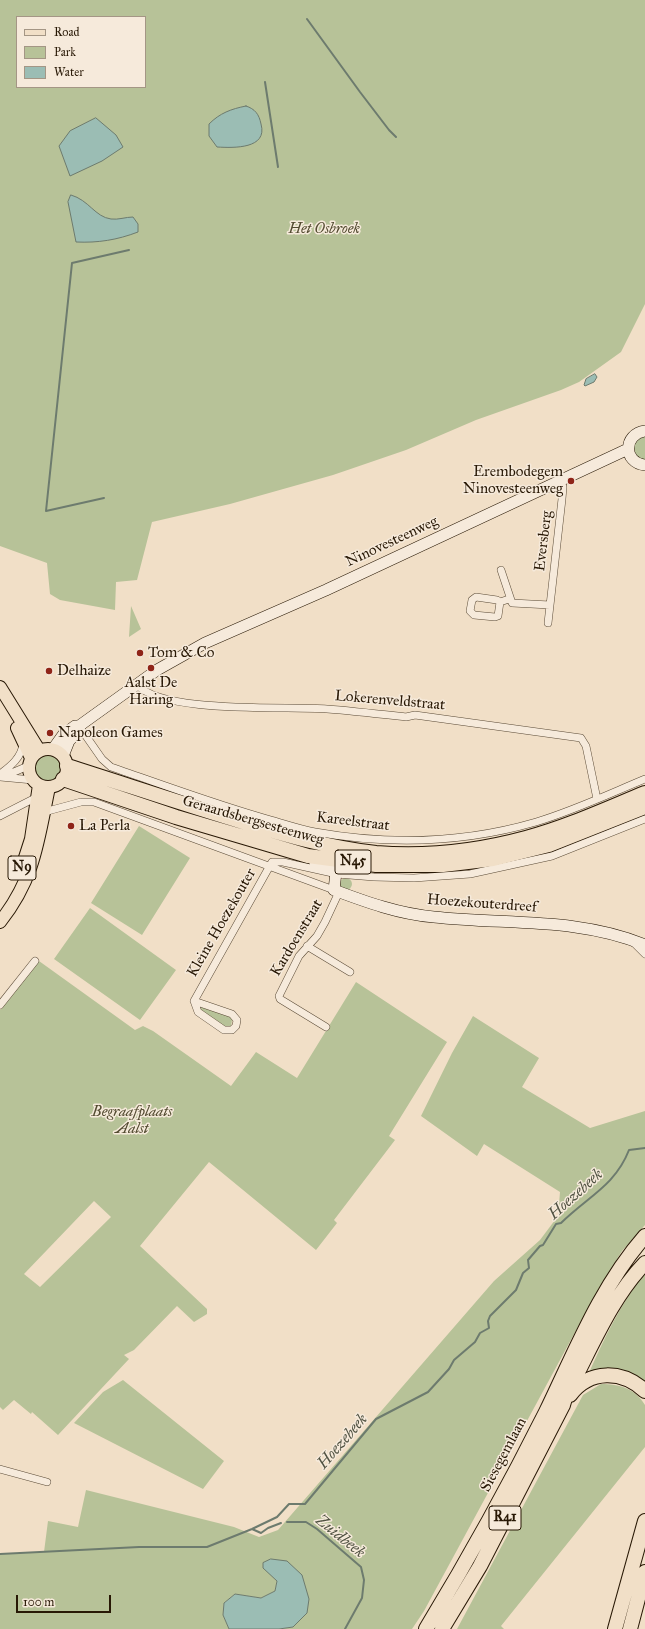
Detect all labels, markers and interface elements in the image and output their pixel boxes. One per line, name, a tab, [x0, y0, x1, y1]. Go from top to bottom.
legend	[16, 16, 146, 88]
text: Road	[54, 25, 80, 39]
text: Park	[54, 45, 76, 59]
text: Water	[54, 65, 84, 79]
park label: Het Osbroek	[288, 220, 360, 238]
place label: Erembodegem Ninovesteenweg	[463, 463, 563, 498]
marker: Erembodegem Ninovesteenweg	[566, 476, 576, 486]
street label: Eversberg	[531, 510, 557, 572]
street label: Ninovesteenweg	[343, 513, 441, 571]
place label: Tom & Co	[148, 644, 214, 662]
marker: Tom & Co	[135, 648, 145, 658]
place label: Delhaize	[57, 662, 111, 680]
marker: Aalst De Haring	[146, 663, 156, 673]
marker: Delhaize	[44, 666, 54, 676]
place label: Aalst De Haring	[125, 674, 177, 709]
street label: Lokerenveldstraat	[334, 687, 446, 715]
place label: Napoleon Games	[58, 724, 163, 742]
marker: Napoleon Games	[45, 728, 55, 738]
street label: Geraardsbergsesteenweg	[180, 792, 326, 850]
street label: Kareelstraat	[315, 809, 391, 835]
place label: La Perla	[79, 817, 130, 835]
marker: La Perla	[66, 821, 76, 831]
road number: N45	[335, 850, 371, 874]
road number: N9	[8, 856, 36, 880]
street label: Kleine Hoezekouter	[184, 866, 260, 980]
street label: Hoezekouterdreef	[426, 891, 538, 917]
street label: Kardoenstraat	[267, 896, 327, 980]
park label: Begraafplaats Aalst	[92, 1103, 172, 1138]
water label: Hoezebeek	[545, 1166, 607, 1224]
water label: Hoezebeek	[314, 1410, 372, 1474]
street label: Siesegemlaan	[477, 1415, 531, 1495]
road number: R41	[489, 1506, 521, 1530]
water label: Zuidbeek	[311, 1511, 369, 1563]
scale bar	[18, 1587, 113, 1613]
text: 100 m	[23, 1595, 54, 1609]

